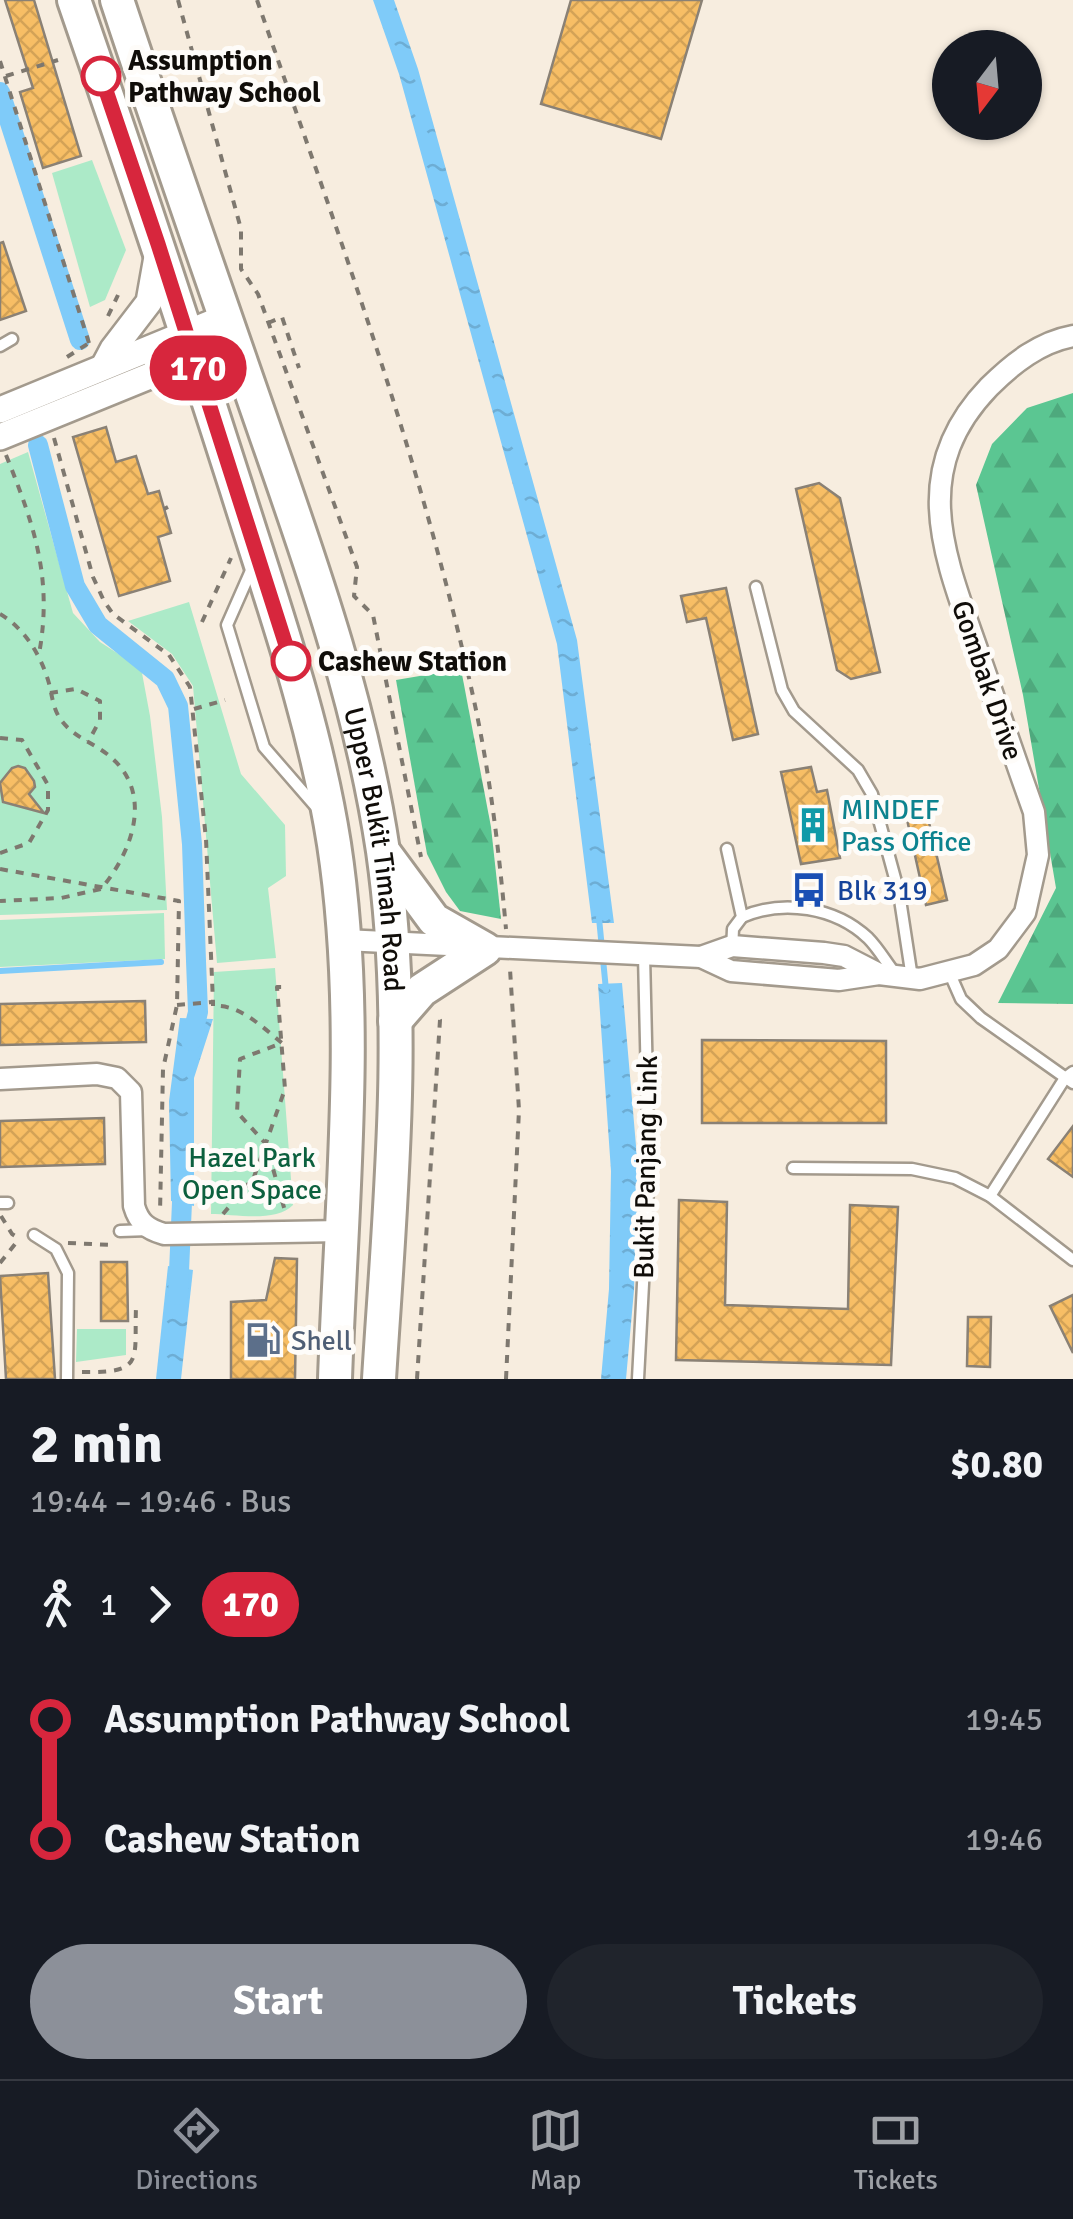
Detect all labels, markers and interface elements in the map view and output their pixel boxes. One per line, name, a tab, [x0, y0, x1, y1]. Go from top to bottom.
north arrow	[932, 30, 1042, 140]
map controls	[932, 30, 1042, 140]
place label: Assumption Pathway School	[128, 44, 321, 110]
marker: Assumption Pathway School	[82, 57, 120, 95]
line badge: 170	[140, 336, 256, 400]
text: 170	[170, 347, 226, 390]
street label: Gombak Drive	[944, 596, 1030, 765]
marker: Cashew Station	[272, 642, 310, 680]
place label: Cashew Station	[318, 645, 507, 679]
street label: Upper Bukit Timah Road	[336, 704, 411, 992]
place label: MINDEF Pass Office	[841, 793, 972, 859]
building icon: MINDEF Pass Office	[794, 806, 832, 844]
bus stop icon: Blk 319	[790, 871, 828, 909]
place label: Blk 319	[837, 874, 928, 908]
street label: Bukit Panjang Link	[627, 1055, 665, 1279]
park label: Hazel Park Open Space	[182, 1141, 322, 1207]
fuel station icon: Shell	[244, 1321, 282, 1359]
place label: Shell	[291, 1324, 352, 1358]
text: 2 min	[30, 1410, 163, 1478]
text: $0.80	[950, 1441, 1043, 1488]
text: 19:44 – 19:46 · Bus	[30, 1482, 291, 1521]
icon: walk	[30, 1577, 85, 1632]
icon: forward	[132, 1577, 187, 1632]
text: 170	[222, 1583, 279, 1626]
text: 1	[100, 1585, 117, 1624]
text: Assumption Pathway School	[104, 1696, 570, 1743]
text: 19:45	[965, 1700, 1043, 1739]
text: Cashew Station	[104, 1816, 361, 1863]
text: 19:46	[965, 1820, 1043, 1859]
button: Start	[30, 1944, 527, 2059]
button: Tickets	[547, 1944, 1043, 2059]
tab: Directions	[135, 2103, 258, 2197]
tab: Map	[528, 2103, 583, 2197]
tab: Tickets	[854, 2103, 938, 2197]

